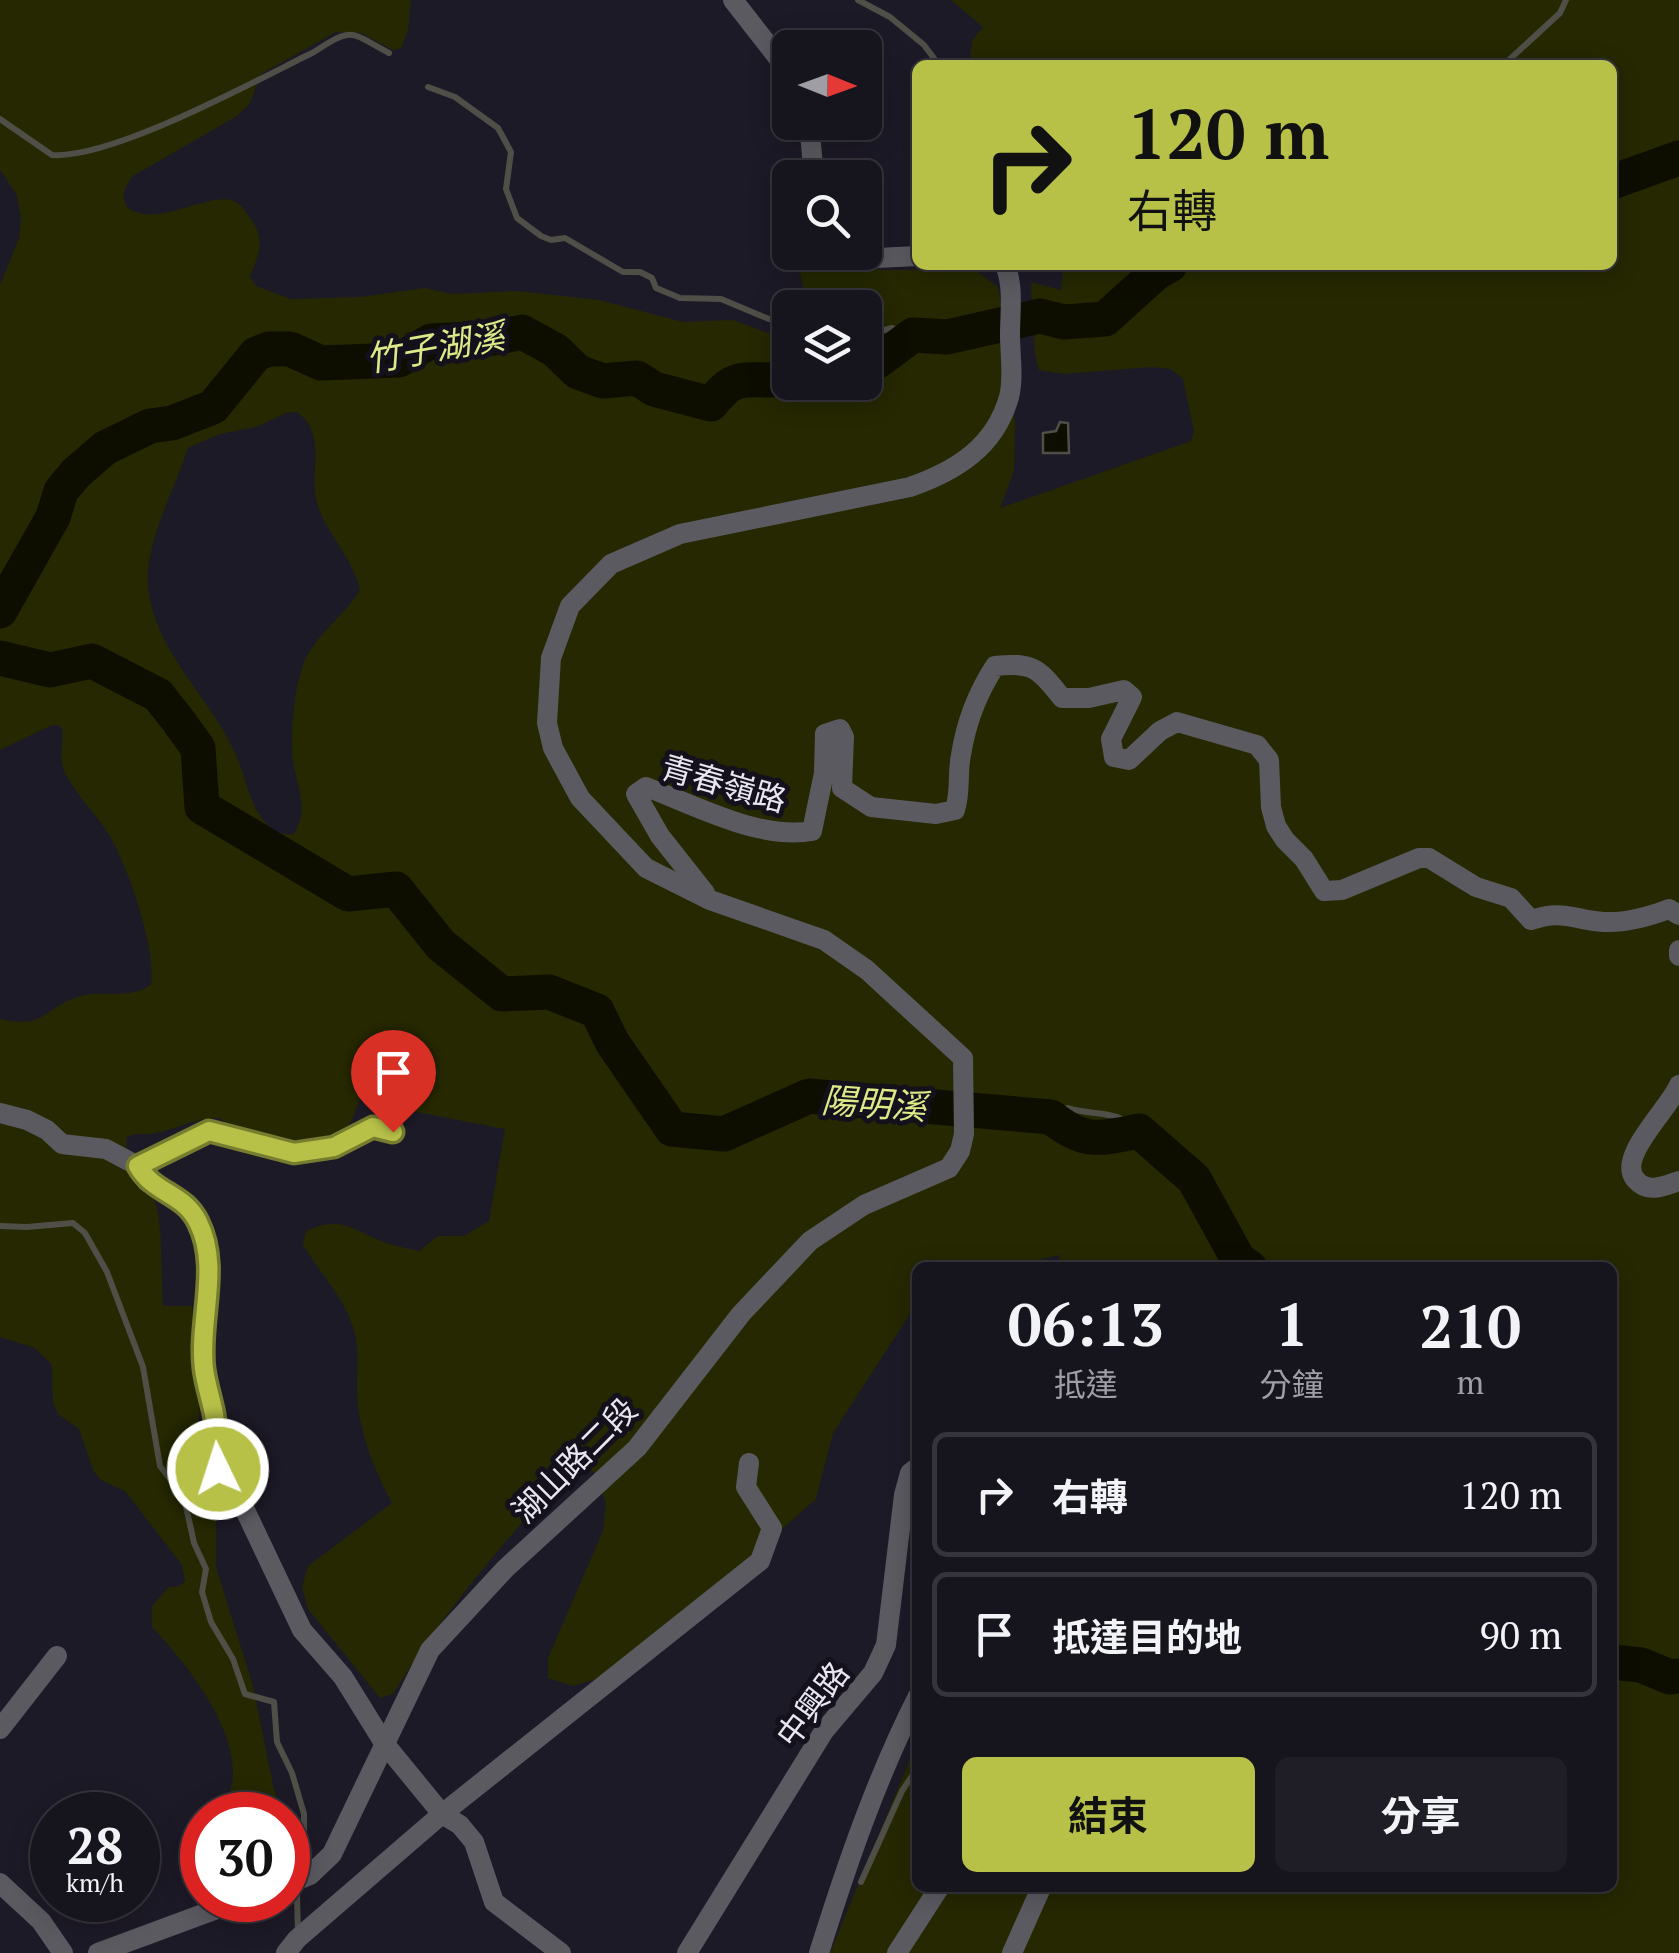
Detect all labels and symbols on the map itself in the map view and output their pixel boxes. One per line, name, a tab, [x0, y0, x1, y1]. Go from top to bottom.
north arrow	[772, 30, 882, 140]
water label: 竹子湖溪	[362, 311, 513, 382]
street label: 青春嶺路	[657, 745, 791, 821]
pin	[351, 1030, 436, 1133]
water label: 陽明溪	[820, 1076, 933, 1130]
street label: 湖山路二段	[503, 1389, 645, 1531]
position arrow	[166, 1417, 270, 1521]
street label: 中興路	[766, 1653, 858, 1755]
speed limit sign: 30	[180, 1792, 310, 1922]

